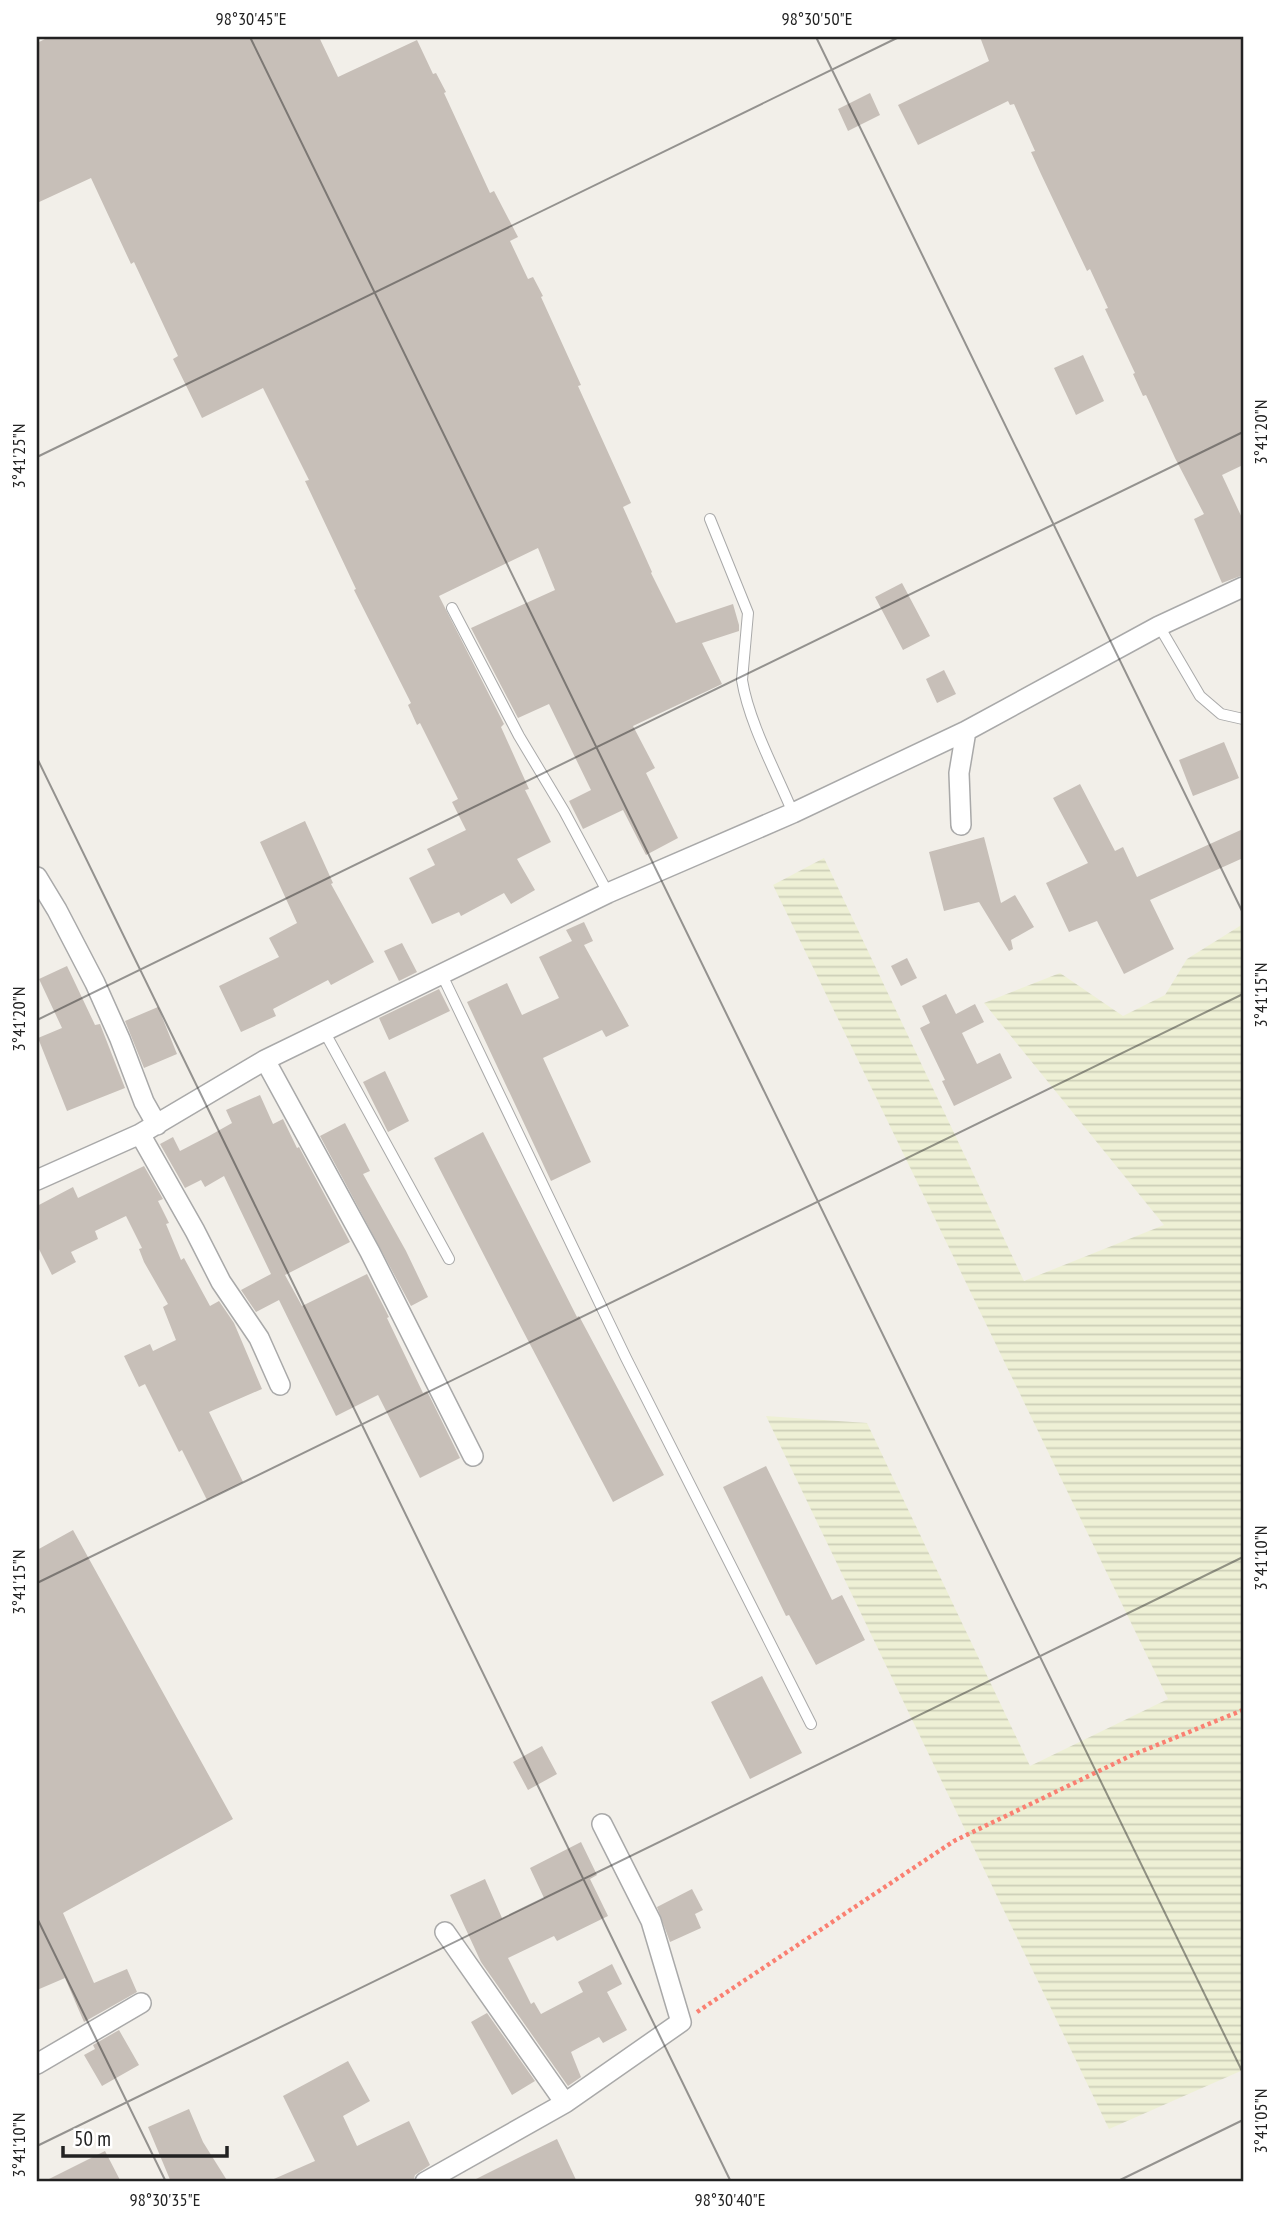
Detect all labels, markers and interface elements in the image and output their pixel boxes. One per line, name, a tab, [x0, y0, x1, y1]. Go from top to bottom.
text: 98°30'45"E	[216, 7, 286, 30]
text: 98°30'50"E	[782, 7, 852, 30]
text: 3°41'20"N	[1249, 400, 1272, 464]
text: 3°41'25"N	[7, 424, 30, 488]
text: 3°41'15"N	[1249, 963, 1272, 1027]
text: 3°41'20"N	[7, 987, 30, 1051]
text: 3°41'10"N	[1249, 1526, 1272, 1590]
text: 3°41'15"N	[7, 1550, 30, 1614]
text: 3°41'05"N	[1249, 2089, 1272, 2153]
text: 3°41'10"N	[7, 2113, 30, 2177]
scale bar	[63, 2114, 228, 2158]
text: 50 m	[74, 2125, 111, 2152]
text: 98°30'35"E	[130, 2188, 200, 2211]
text: 98°30'40"E	[695, 2188, 765, 2211]

